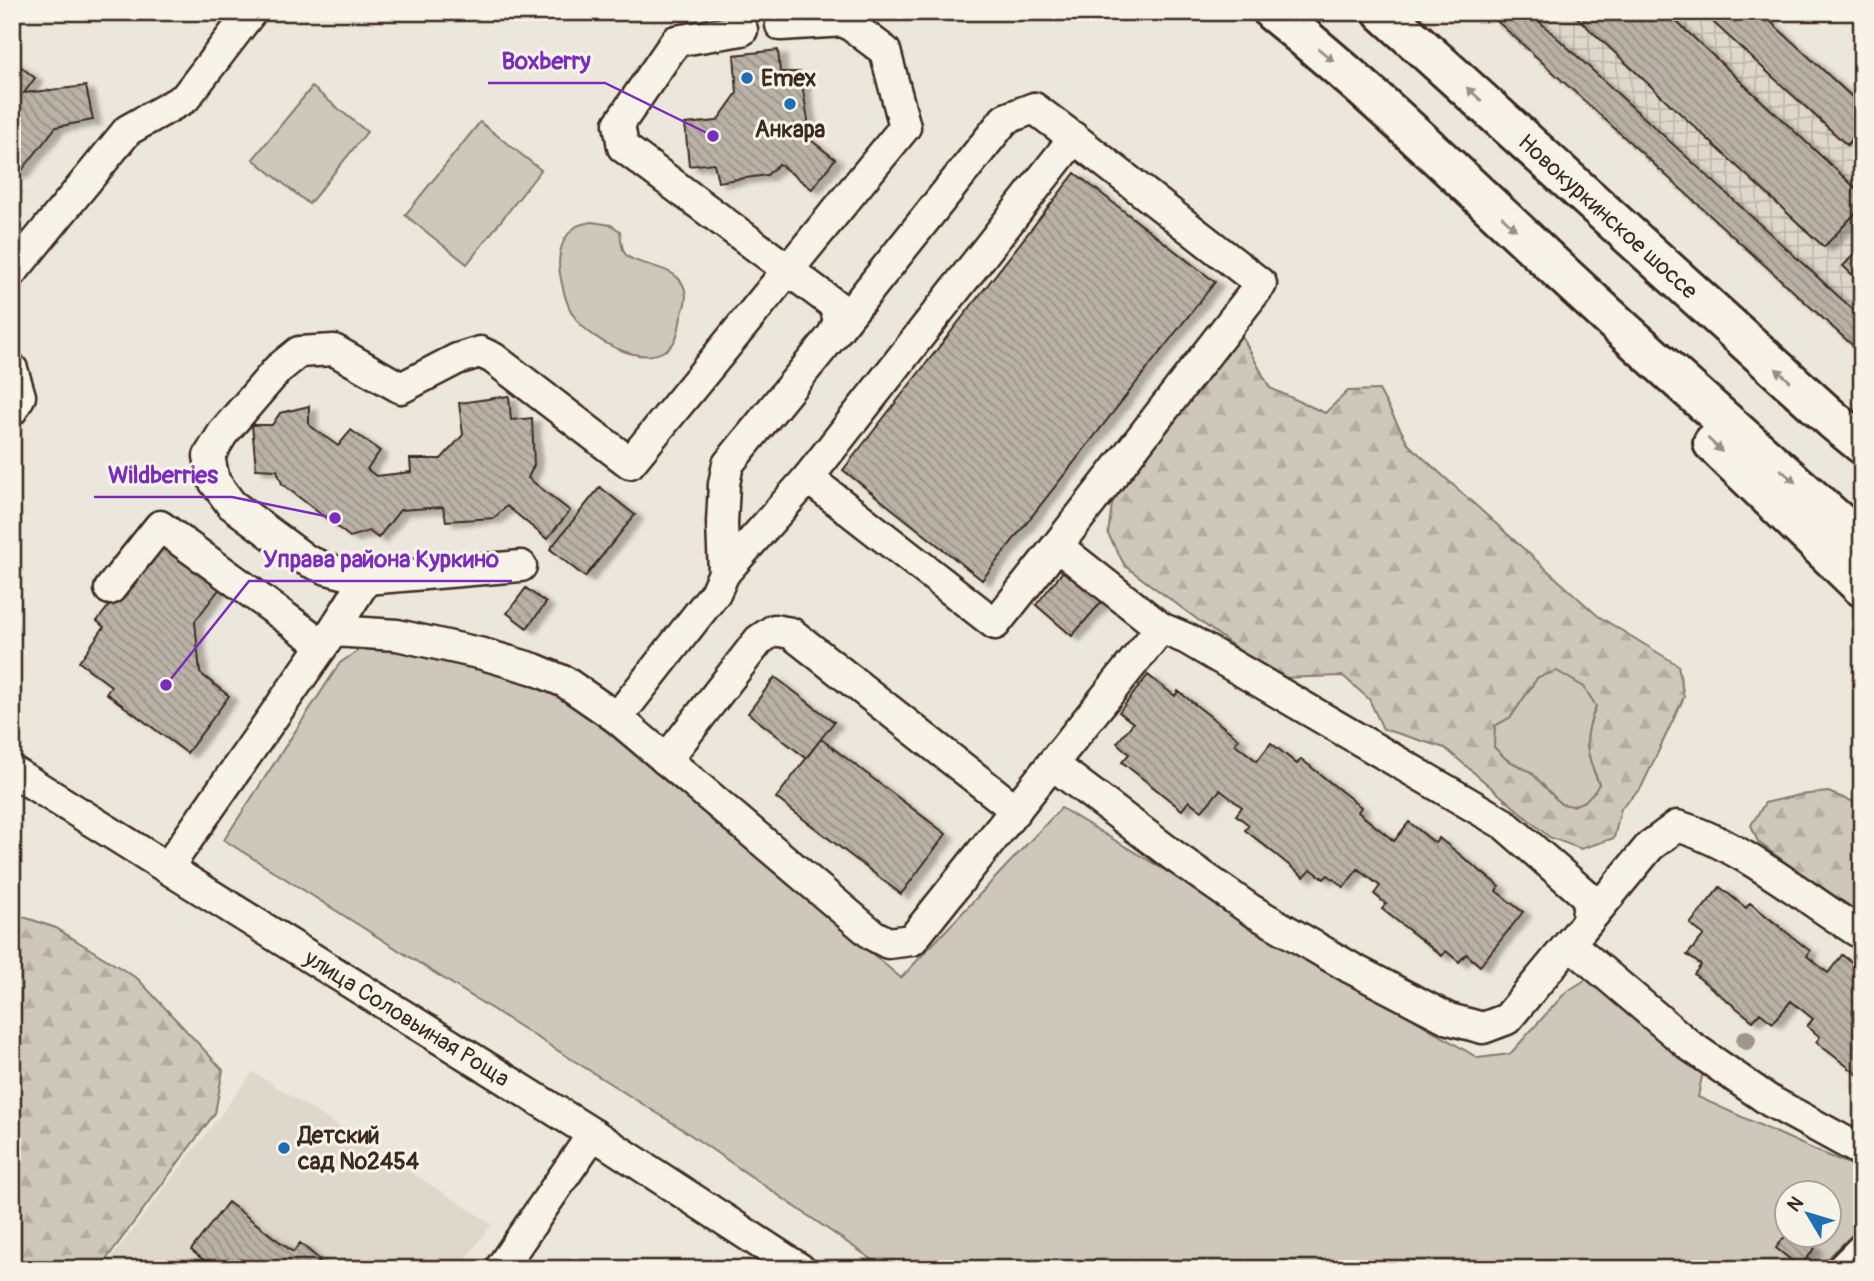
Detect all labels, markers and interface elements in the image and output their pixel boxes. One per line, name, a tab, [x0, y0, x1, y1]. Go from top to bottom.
callout: Boxberry	[488, 38, 605, 83]
text: Boxberry	[501, 47, 591, 76]
one-way arrow	[1318, 47, 1335, 62]
place label: Emex	[761, 64, 816, 93]
marker: Emex	[739, 70, 755, 86]
one-way arrow	[1465, 86, 1483, 102]
marker: Анкара	[782, 96, 798, 112]
place label: Анкара	[755, 115, 826, 144]
street label: Новокуркинское шоссе	[1512, 127, 1705, 305]
one-way arrow	[1500, 214, 1517, 231]
one-way arrow	[1775, 368, 1792, 384]
one-way arrow	[1706, 436, 1723, 452]
callout: Wildberries	[94, 452, 232, 497]
text: Wildberries	[108, 461, 218, 490]
one-way arrow	[1779, 468, 1797, 484]
callout: Управа района Куркино	[249, 536, 512, 581]
text: Управа района Куркино	[263, 545, 499, 574]
street label: улица Соловьиная Роща	[298, 942, 515, 1093]
place label: Детский сад №2454	[296, 1121, 420, 1176]
marker: Детский сад №2454	[276, 1140, 292, 1156]
north arrow	[1772, 1180, 1842, 1250]
text: N	[1782, 1192, 1809, 1217]

